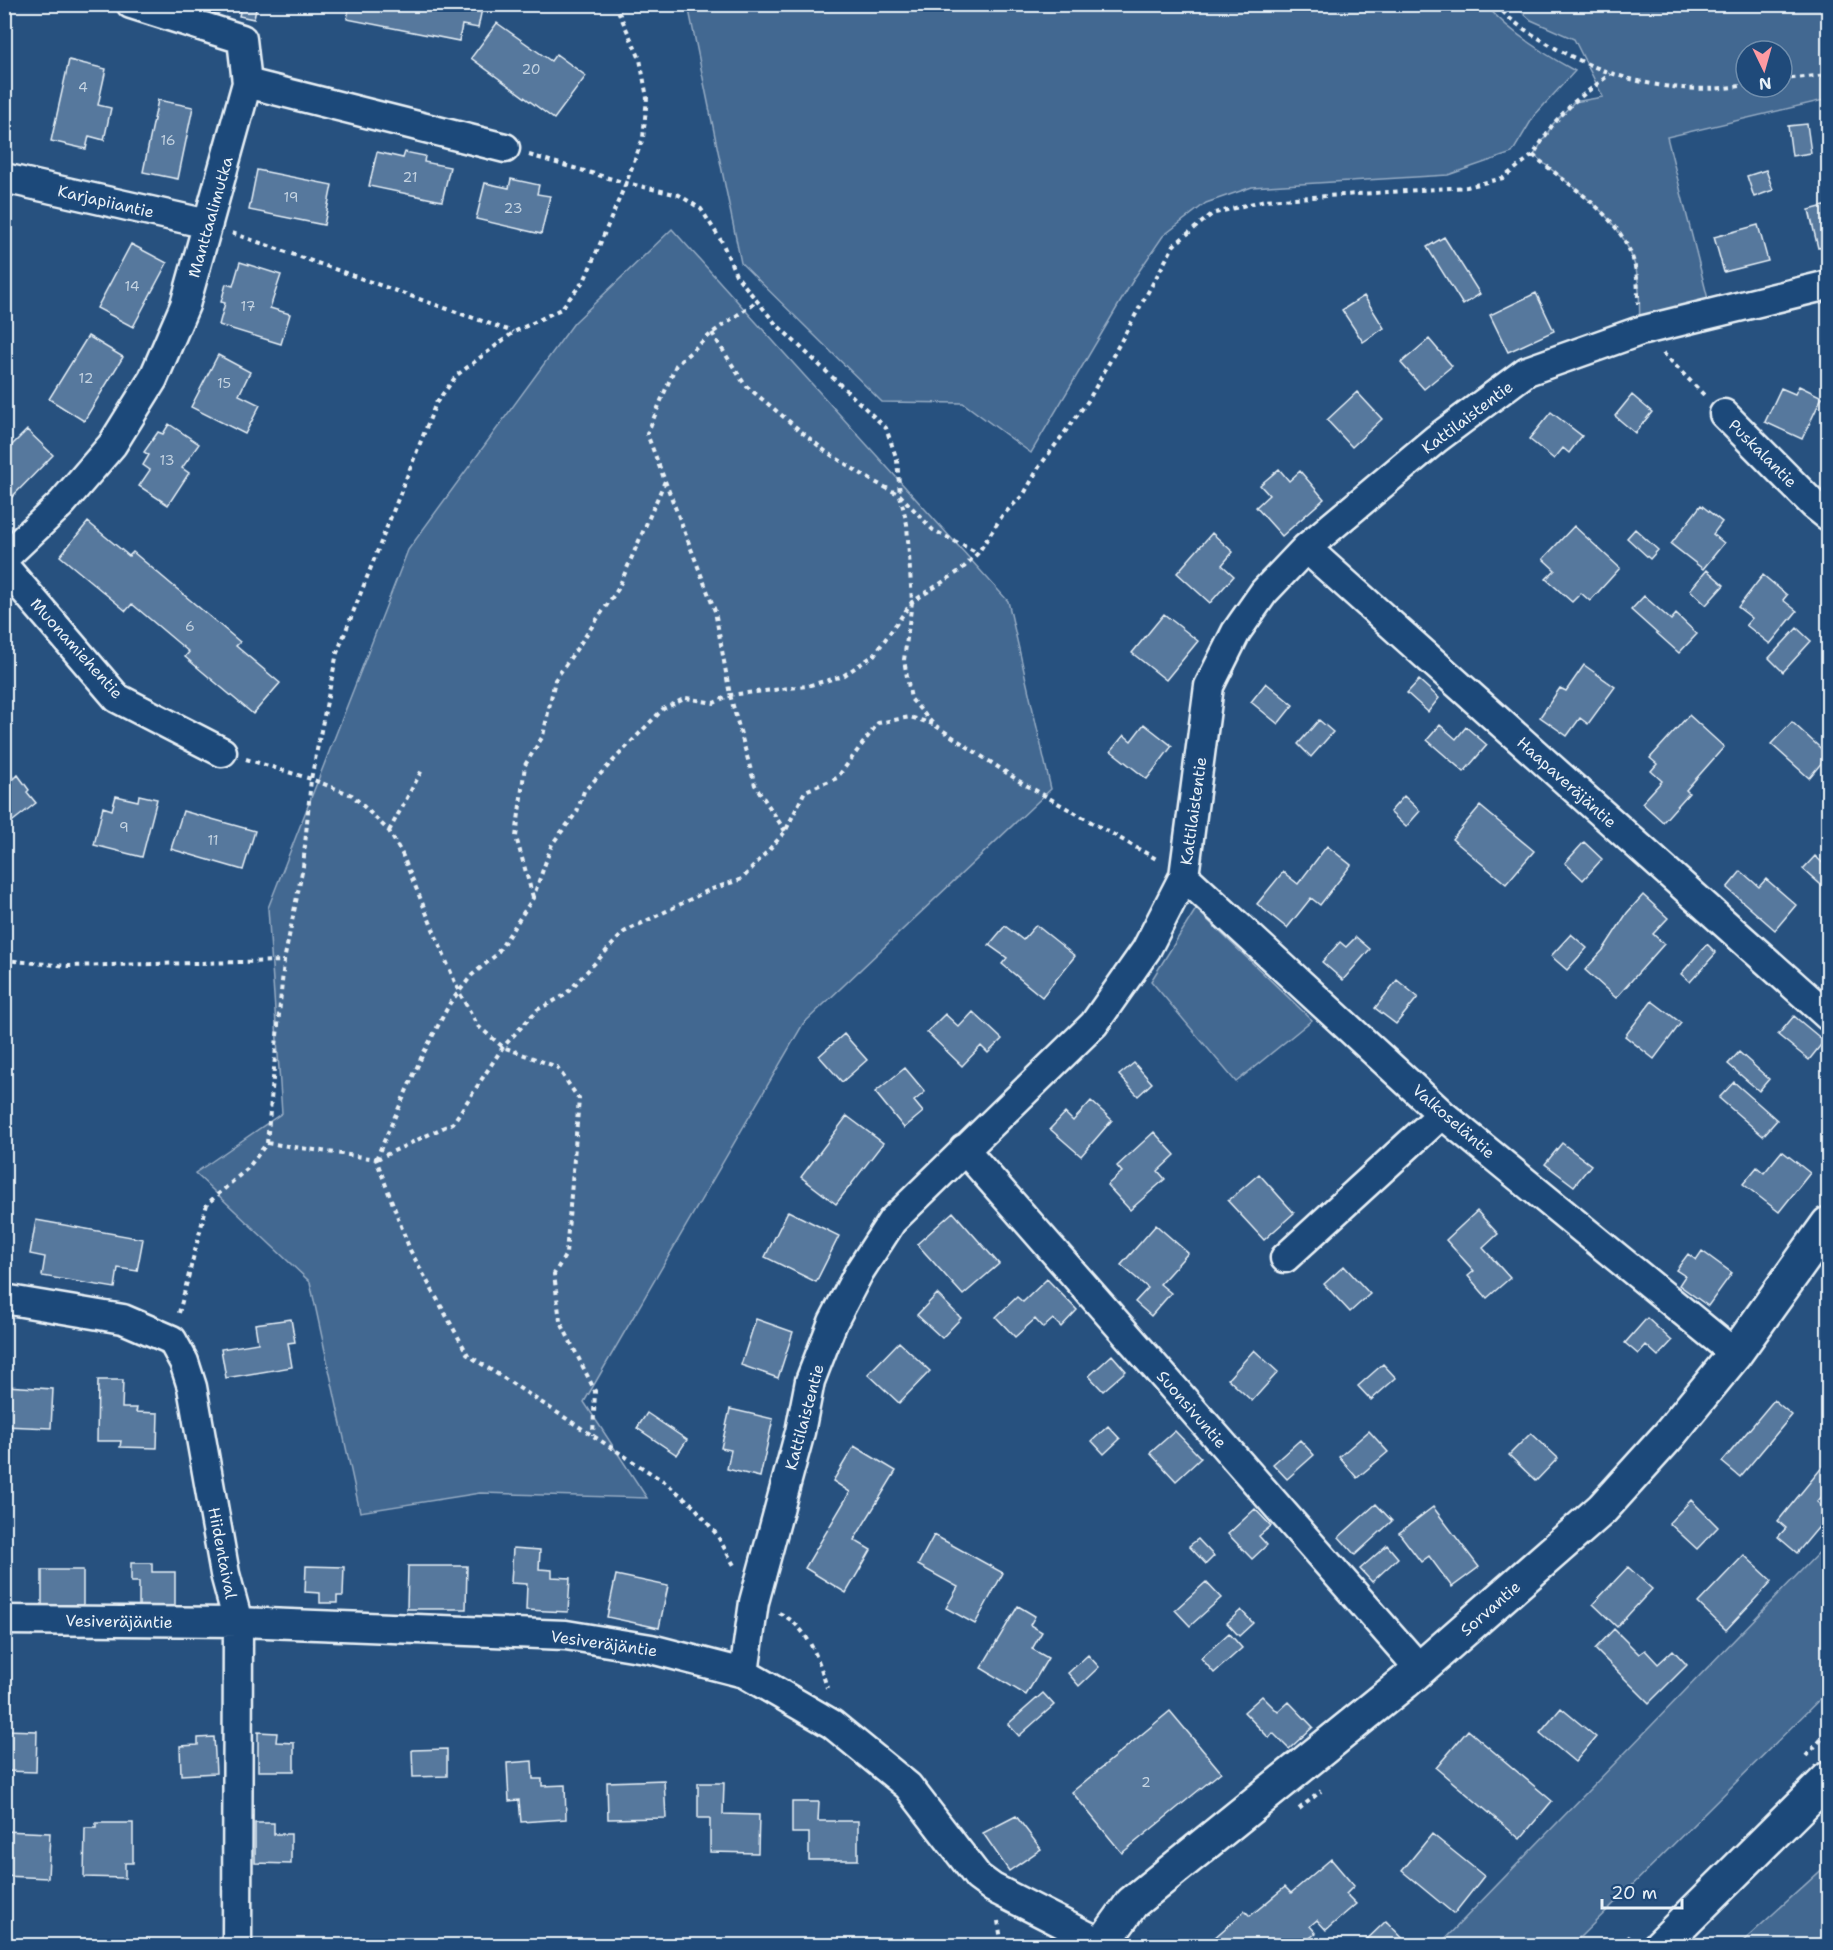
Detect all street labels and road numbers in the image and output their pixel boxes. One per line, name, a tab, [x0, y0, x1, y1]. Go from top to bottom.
street label: Manttaalimutka	[183, 154, 238, 280]
street label: Karjapiiantie	[56, 180, 156, 223]
street label: Kattilaistentie	[1417, 376, 1517, 459]
street label: Puskalantie	[1724, 415, 1801, 492]
street label: Muonamiehentie	[26, 593, 128, 703]
street label: Haapaveräjäntie	[1512, 732, 1621, 833]
street label: Kattilaistentie	[1176, 756, 1211, 866]
street label: Valkoseläntie	[1408, 1080, 1499, 1163]
street label: Kattilaistentie	[780, 1362, 829, 1472]
street label: Suonsivuntie	[1152, 1366, 1231, 1453]
street label: Hiidentaival	[203, 1506, 242, 1601]
street label: Sorvantie	[1456, 1576, 1525, 1640]
street label: Vesiveräjäntie	[65, 1610, 173, 1633]
street label: Vesiveräjäntie	[549, 1626, 659, 1661]

